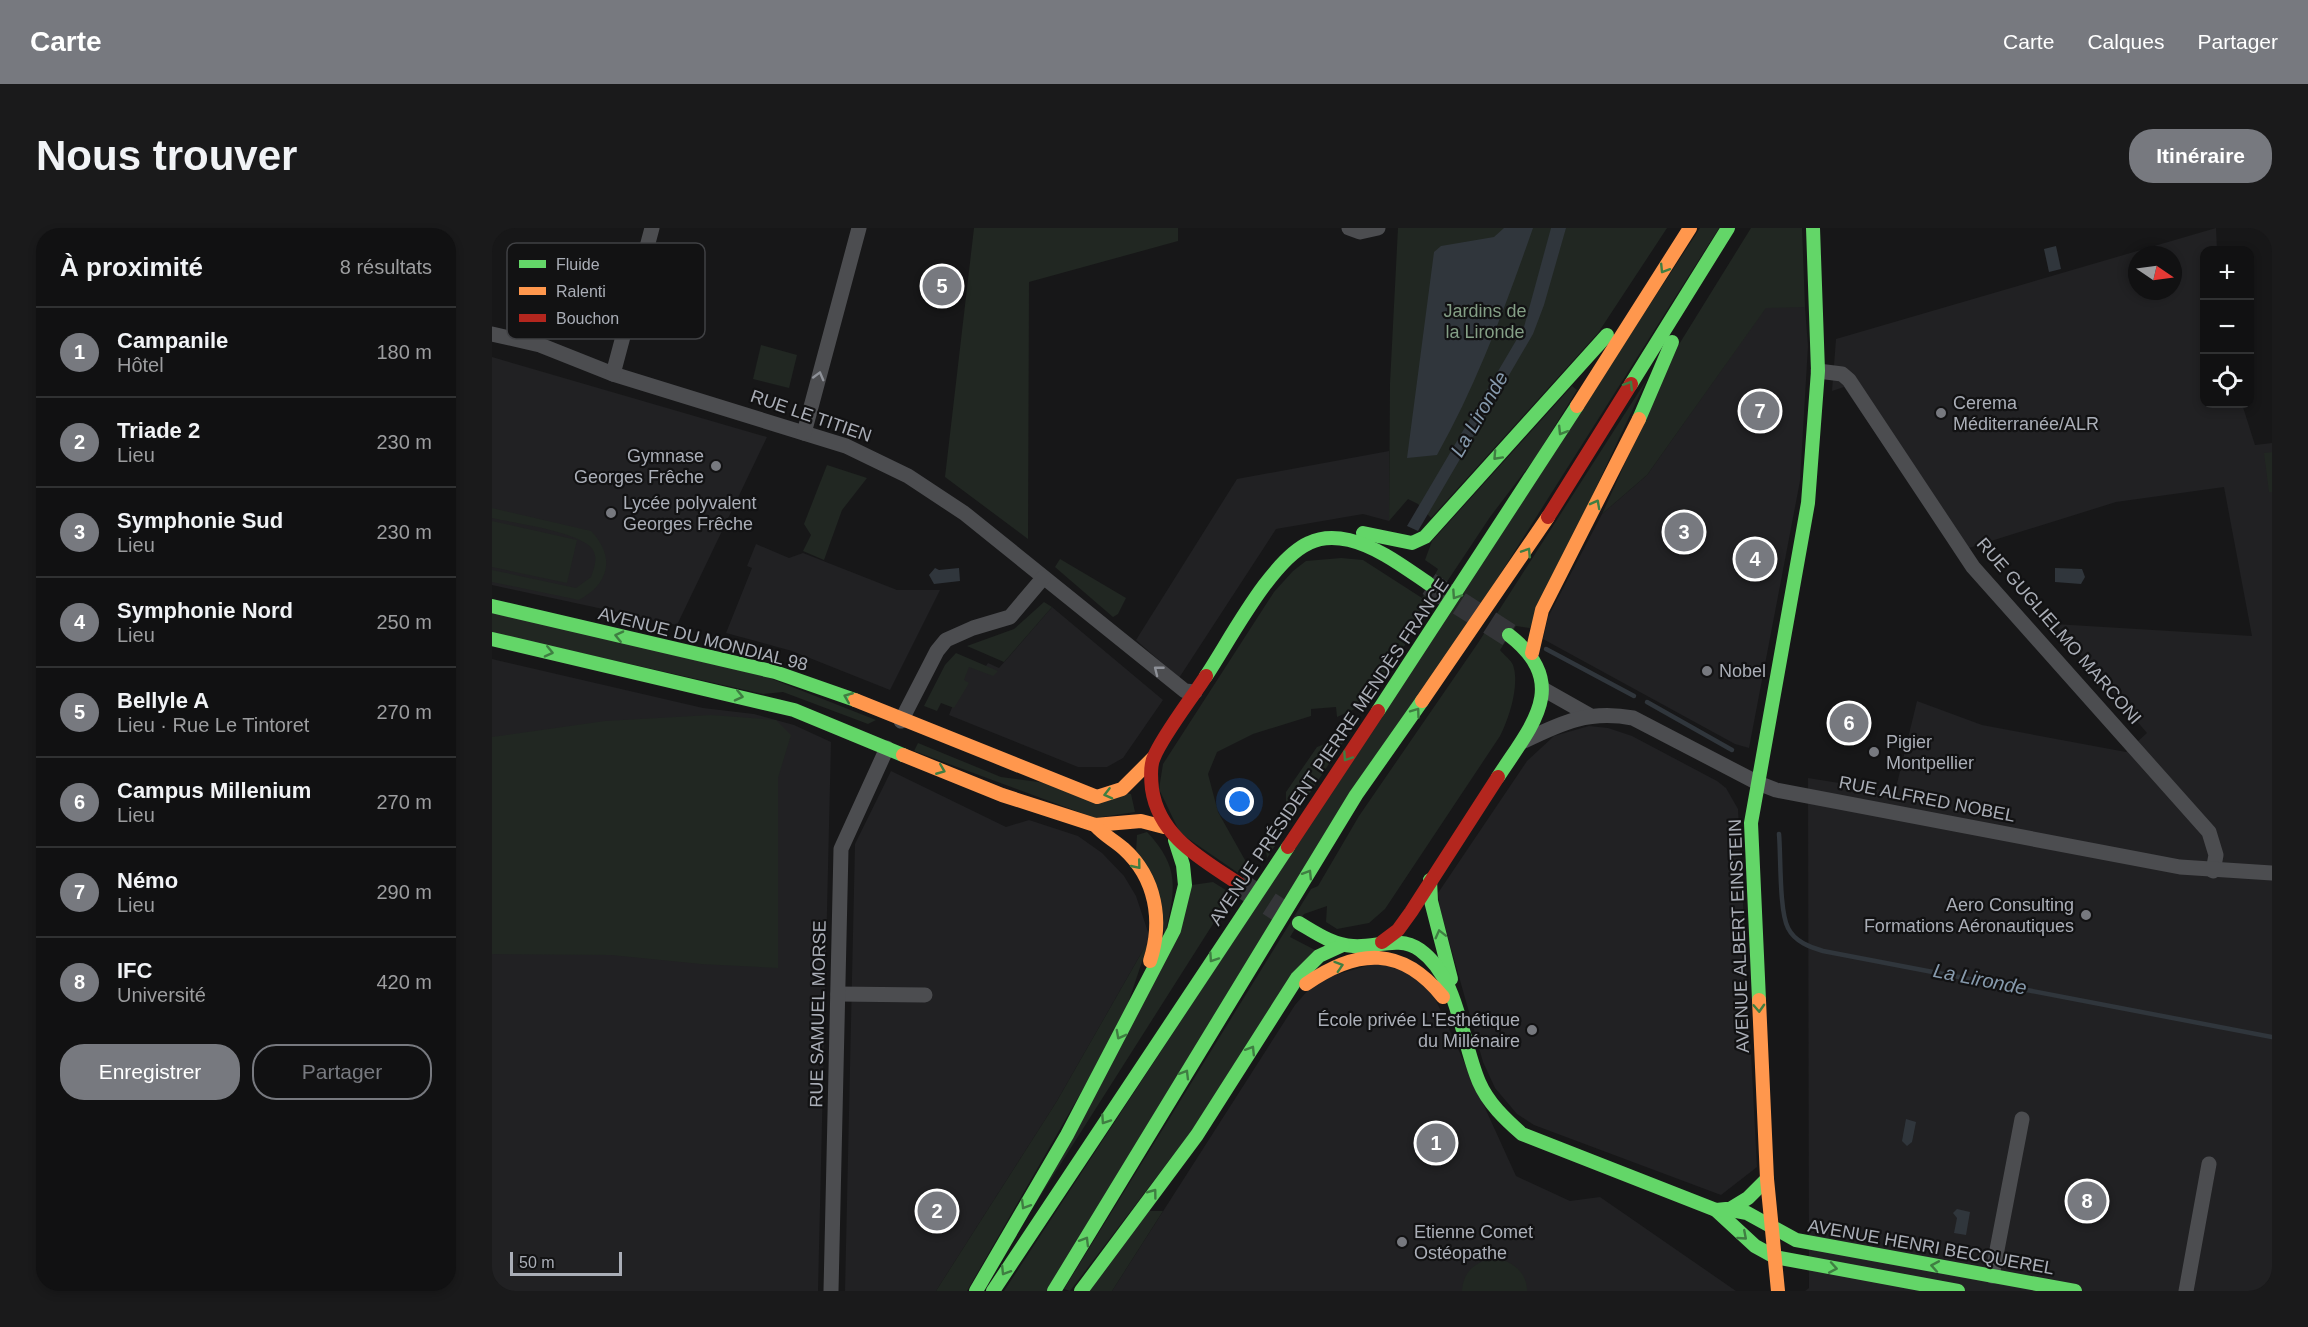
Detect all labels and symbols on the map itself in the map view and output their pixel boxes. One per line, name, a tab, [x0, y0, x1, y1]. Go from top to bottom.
legend	[507, 243, 705, 339]
north arrow	[2128, 246, 2182, 300]
text: Fluide	[556, 256, 600, 273]
one-way arrow	[1659, 263, 1671, 273]
pin: 5	[922, 264, 962, 308]
text: Ralenti	[556, 283, 606, 300]
park label: Jardins de la Lironde	[1443, 301, 1527, 342]
text: Bouchon	[556, 310, 619, 327]
water label: La Lironde	[1446, 368, 1512, 460]
one-way arrow	[812, 371, 824, 382]
one-way arrow	[1622, 381, 1634, 391]
street label: RUE LE TITIEN	[748, 386, 874, 446]
pin: 7	[1740, 388, 1780, 434]
place label: Cerema Méditerranée/ALR	[1953, 393, 2099, 434]
marker: Cerema Méditerranée/ALR	[1934, 406, 1948, 420]
one-way arrow	[1557, 425, 1569, 435]
place label: Gymnase Georges Frêche	[574, 446, 704, 487]
one-way arrow	[1494, 449, 1505, 460]
marker: Gymnase Georges Frêche	[709, 459, 723, 473]
place label: Lycée polyvalent Georges Frêche	[623, 493, 756, 534]
one-way arrow	[1589, 500, 1600, 510]
marker: Lycée polyvalent Georges Frêche	[604, 506, 618, 520]
pin: 3	[1664, 510, 1704, 554]
street label: RUE GUGLIELMO MARCONI	[1973, 534, 2145, 728]
pin: 4	[1736, 536, 1774, 582]
one-way arrow	[1520, 547, 1531, 558]
street label: AVENUE PRÉSIDENT PIERRE MENDÈS FRANCE	[1205, 575, 1453, 929]
one-way arrow	[1452, 588, 1463, 599]
street label: AVENUE DU MONDIAL 98	[596, 603, 810, 675]
one-way arrow	[614, 630, 624, 643]
one-way arrow	[544, 645, 554, 658]
place label: Nobel	[1719, 661, 1766, 681]
marker: Nobel	[1700, 664, 1714, 678]
one-way arrow	[1154, 666, 1165, 677]
one-way arrow	[734, 689, 744, 702]
one-way arrow	[843, 692, 854, 704]
pin: 6	[1830, 700, 1868, 746]
one-way arrow	[1409, 707, 1420, 718]
place label: Pigier Montpellier	[1886, 732, 1974, 773]
marker: Pigier Montpellier	[1867, 745, 1881, 759]
one-way arrow	[1343, 750, 1354, 761]
one-way arrow	[935, 763, 946, 775]
street label: RUE ALFRED NOBEL	[1837, 772, 2017, 826]
one-way arrow	[1103, 786, 1113, 799]
your location	[1225, 787, 1254, 816]
street label: AVENUE ALBERT EINSTEIN	[1725, 819, 1753, 1053]
one-way arrow	[1130, 858, 1141, 869]
one-way arrow	[1300, 870, 1312, 880]
place label: Aero Consulting Formations Aéronautiques	[1864, 895, 2074, 936]
marker: Aero Consulting Formations Aéronautiques	[2079, 908, 2093, 922]
street label: RUE SAMUEL MORSE	[806, 920, 830, 1108]
one-way arrow	[1434, 929, 1447, 939]
one-way arrow	[1209, 951, 1220, 962]
water label: La Lironde	[1932, 959, 2028, 999]
one-way arrow	[1333, 960, 1344, 973]
one-way arrow	[1753, 1004, 1766, 1013]
place label: École privée L'Esthétique du Millénaire	[1317, 1010, 1520, 1051]
marker: École privée L'Esthétique du Millénaire	[1525, 1023, 1539, 1037]
one-way arrow	[1116, 1029, 1127, 1039]
one-way arrow	[1244, 1046, 1255, 1057]
one-way arrow	[1178, 1070, 1190, 1080]
one-way arrow	[1101, 1114, 1112, 1125]
pin: 1	[1416, 1120, 1456, 1166]
pin: 8	[2068, 1178, 2106, 1224]
pin: 2	[918, 1188, 956, 1234]
one-way arrow	[1146, 1189, 1157, 1200]
one-way arrow	[1021, 1199, 1032, 1209]
street label: AVENUE HENRI BECQUEREL	[1806, 1215, 2056, 1279]
place label: Etienne Comet Ostéopathe	[1414, 1222, 1533, 1263]
one-way arrow	[1737, 1229, 1747, 1240]
marker: Etienne Comet Ostéopathe	[1395, 1235, 1409, 1249]
one-way arrow	[1077, 1237, 1089, 1247]
scale bar	[510, 1249, 622, 1276]
one-way arrow	[1930, 1260, 1940, 1273]
one-way arrow	[1827, 1261, 1837, 1274]
one-way arrow	[1001, 1265, 1012, 1276]

